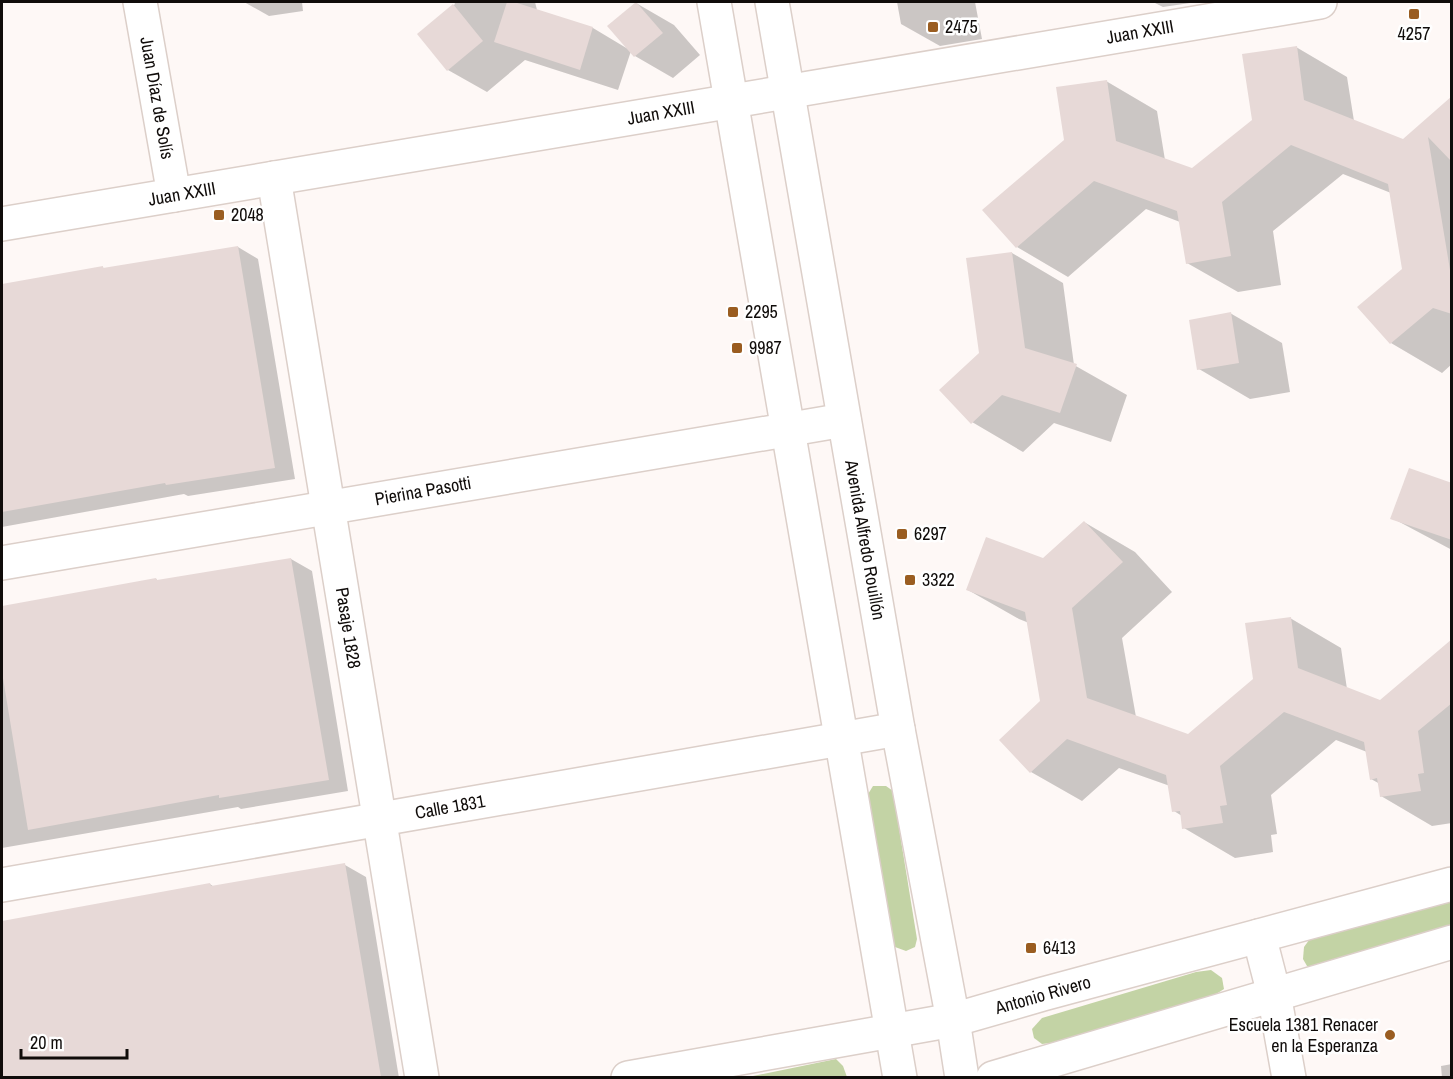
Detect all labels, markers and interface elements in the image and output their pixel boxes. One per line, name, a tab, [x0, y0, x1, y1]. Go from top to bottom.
marker: 4257	[1407, 7, 1421, 21]
street label: Juan XXIII	[1104, 13, 1176, 50]
place label: 2475	[945, 14, 978, 39]
marker: 2475	[926, 20, 940, 34]
place label: 4257	[1398, 21, 1430, 46]
street label: Juan Díaz de Solís	[134, 35, 181, 161]
street label: Juan XXIII	[625, 94, 697, 131]
street label: Juan XXIII	[146, 175, 218, 212]
place label: 2048	[231, 202, 264, 227]
marker: 2048	[212, 208, 226, 222]
place label: 2295	[745, 299, 778, 324]
marker: 2295	[726, 305, 740, 319]
place label: 9987	[749, 335, 782, 360]
marker: 9987	[730, 341, 744, 355]
street label: Avenida Alfredo Rouillón	[839, 457, 892, 622]
street label: Pierina Pasotti	[373, 470, 473, 511]
place label: 6297	[914, 521, 947, 546]
marker: 6297	[895, 527, 909, 541]
place label: 3322	[922, 567, 955, 592]
marker: 3322	[903, 573, 917, 587]
street label: Pasaje 1828	[330, 585, 367, 670]
street label: Calle 1831	[413, 788, 488, 825]
place label: 6413	[1043, 935, 1076, 960]
marker: 6413	[1024, 941, 1038, 955]
street label: Antonio Rivero	[991, 969, 1094, 1020]
place label: Escuela 1381 Renacer en la Esperanza	[1229, 1012, 1378, 1058]
scale bar	[21, 1022, 128, 1060]
marker: Escuela 1381 Renacer en la Esperanza	[1383, 1028, 1397, 1042]
text: 20 m	[30, 1030, 63, 1055]

